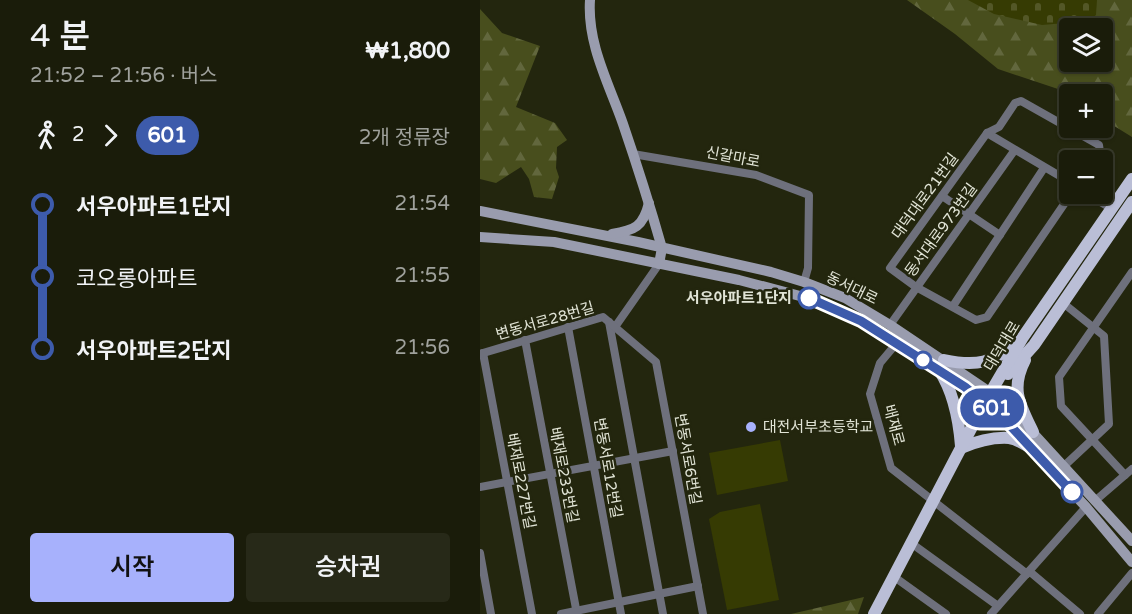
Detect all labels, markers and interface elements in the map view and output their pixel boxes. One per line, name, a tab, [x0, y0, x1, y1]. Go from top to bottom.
text: 4 분	[30, 17, 90, 56]
map controls	[1059, 18, 1113, 204]
button: layers	[1059, 18, 1113, 72]
text: ₩1,800	[365, 38, 450, 64]
text: 21:52 – 21:56 · 버스	[30, 64, 217, 88]
button: +	[1059, 84, 1113, 138]
icon: walk	[30, 119, 63, 152]
icon: forward	[94, 119, 127, 152]
text: 2	[72, 123, 85, 147]
text: 601	[148, 123, 187, 148]
text: 2개 정류장	[359, 126, 450, 150]
street label: 신갈마로	[704, 143, 762, 171]
street label: 대덕대로21번길	[888, 150, 962, 242]
button: −	[1059, 150, 1113, 204]
street label: 동서대로973번길	[901, 180, 981, 280]
text: 21:54	[395, 192, 450, 216]
text: 서우아파트1단지	[76, 194, 232, 220]
text: 21:55	[395, 264, 450, 288]
text: 코오롱아파트	[76, 266, 197, 292]
street label: 동서대로	[823, 268, 881, 308]
marker: 서우아파트1단지	[798, 287, 820, 309]
place label: 서우아파트1단지	[686, 289, 792, 307]
street label: 변동서로28번길	[494, 298, 596, 344]
street label: 대덕대로	[980, 318, 1024, 374]
text: 21:56	[395, 336, 450, 360]
text: 서우아파트2단지	[76, 338, 232, 364]
unlabelled marker	[914, 351, 932, 369]
line badge: 601	[958, 388, 1026, 428]
text: 601	[972, 396, 1012, 421]
street label: 배재로	[880, 403, 908, 447]
street label: 변동서로6번길	[671, 412, 705, 506]
street label: 변동서로12번길	[590, 416, 626, 520]
place label: 대전서부초등학교	[763, 418, 873, 436]
marker: 대전서부초등학교	[744, 420, 758, 434]
street label: 배재로233번길	[546, 426, 582, 524]
street label: 배재로227번길	[503, 432, 539, 530]
unlabelled marker	[1061, 481, 1083, 503]
button: 시작	[30, 533, 234, 602]
button: 승차권	[246, 533, 450, 602]

